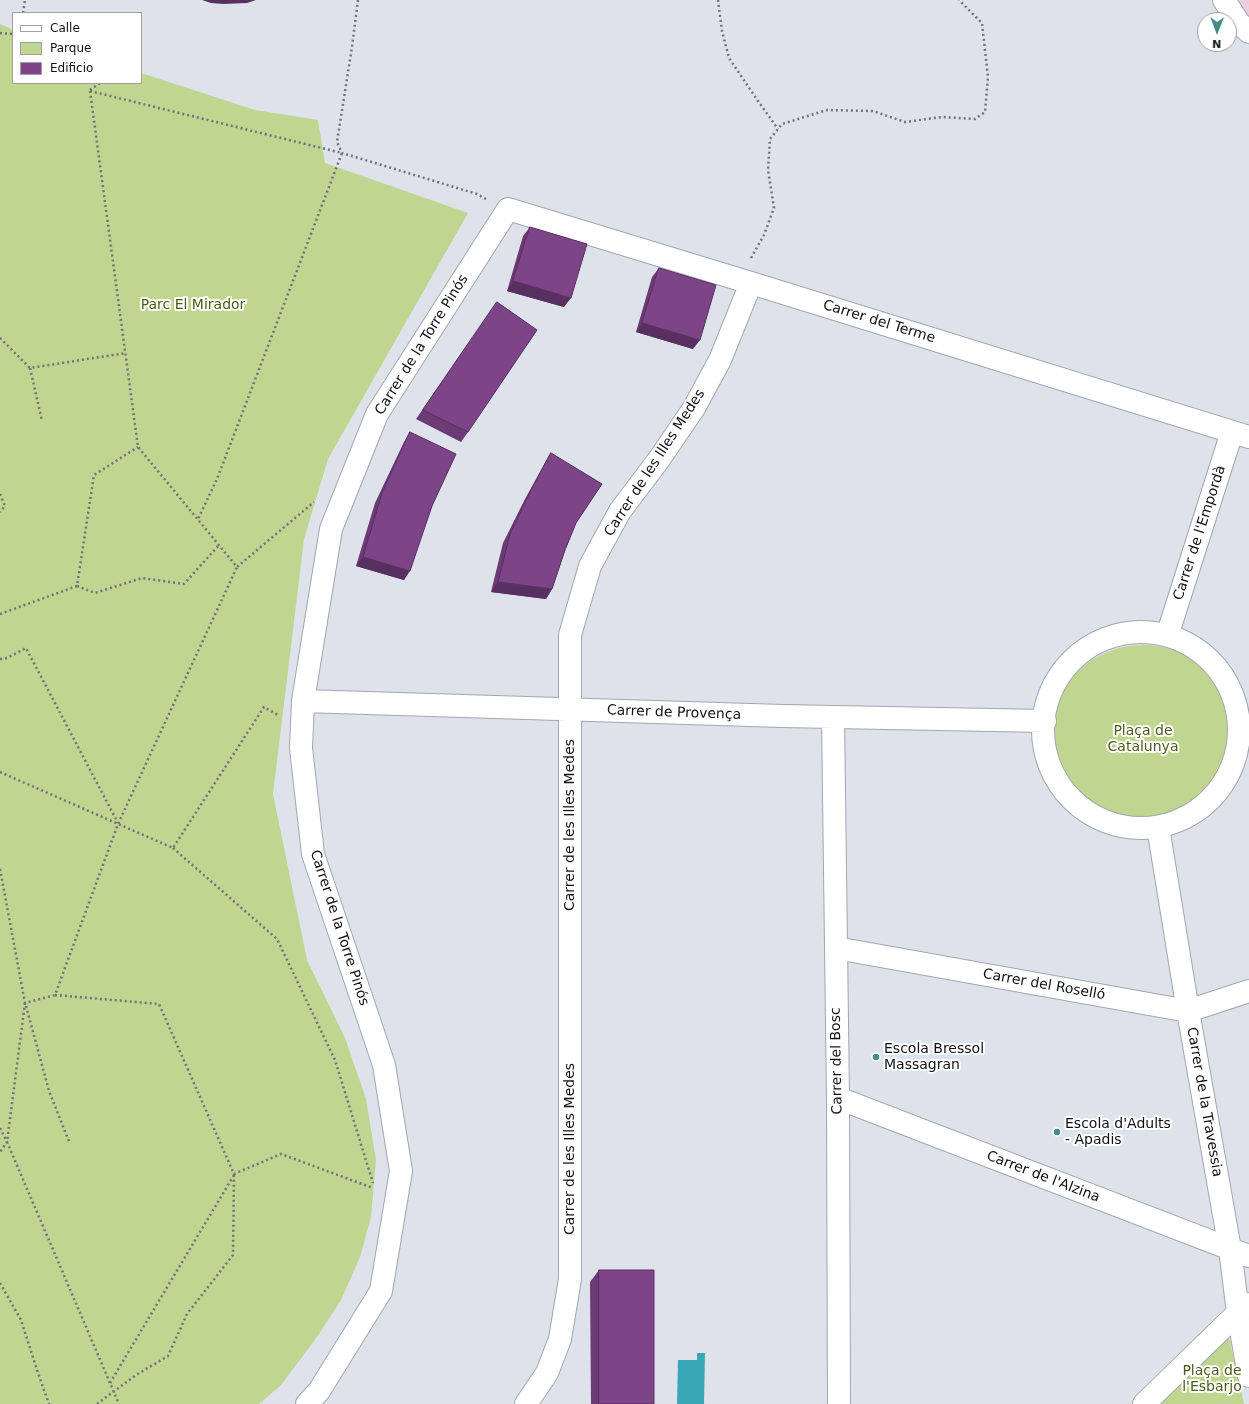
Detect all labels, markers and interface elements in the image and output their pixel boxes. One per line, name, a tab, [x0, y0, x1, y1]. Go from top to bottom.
legend	[12, 12, 142, 84]
north arrow	[1197, 12, 1237, 52]
text: Calle	[50, 21, 80, 35]
text: N	[1212, 37, 1222, 50]
text: Parque	[50, 41, 91, 55]
text: Edificio	[50, 61, 93, 75]
street label: Carrer de la Torre Pinós	[372, 272, 472, 418]
park label: Parc El Mirador	[141, 297, 245, 313]
street label: Carrer del Terme	[821, 297, 937, 347]
street label: Carrer de les Illes Medes	[601, 386, 709, 540]
street label: Carrer de l'Empordà	[1170, 463, 1230, 603]
street label: Carrer de Provença	[607, 702, 741, 724]
park label: Plaça de Catalunya	[1108, 723, 1178, 756]
street label: Carrer de les Illes Medes	[562, 739, 578, 911]
street label: Carrer de la Torre Pinós	[306, 848, 372, 1008]
street label: Carrer del Roselló	[982, 966, 1106, 1004]
street label: Carrer del Bosc	[828, 1007, 846, 1115]
street label: Carrer de la Travessia	[1183, 1026, 1225, 1178]
place label: Escola Bressol Massagran	[884, 1041, 984, 1074]
marker: Escola Bressol Massagran	[871, 1052, 881, 1062]
street label: Carrer de les Illes Medes	[562, 1063, 578, 1235]
place label: Escola d'Adults - Apadis	[1065, 1116, 1171, 1148]
marker: Escola d'Adults - Apadis	[1052, 1127, 1062, 1137]
street label: Carrer de l'Alzina	[984, 1148, 1102, 1206]
park label: Plaça de l'Esbarjo	[1182, 1363, 1242, 1396]

